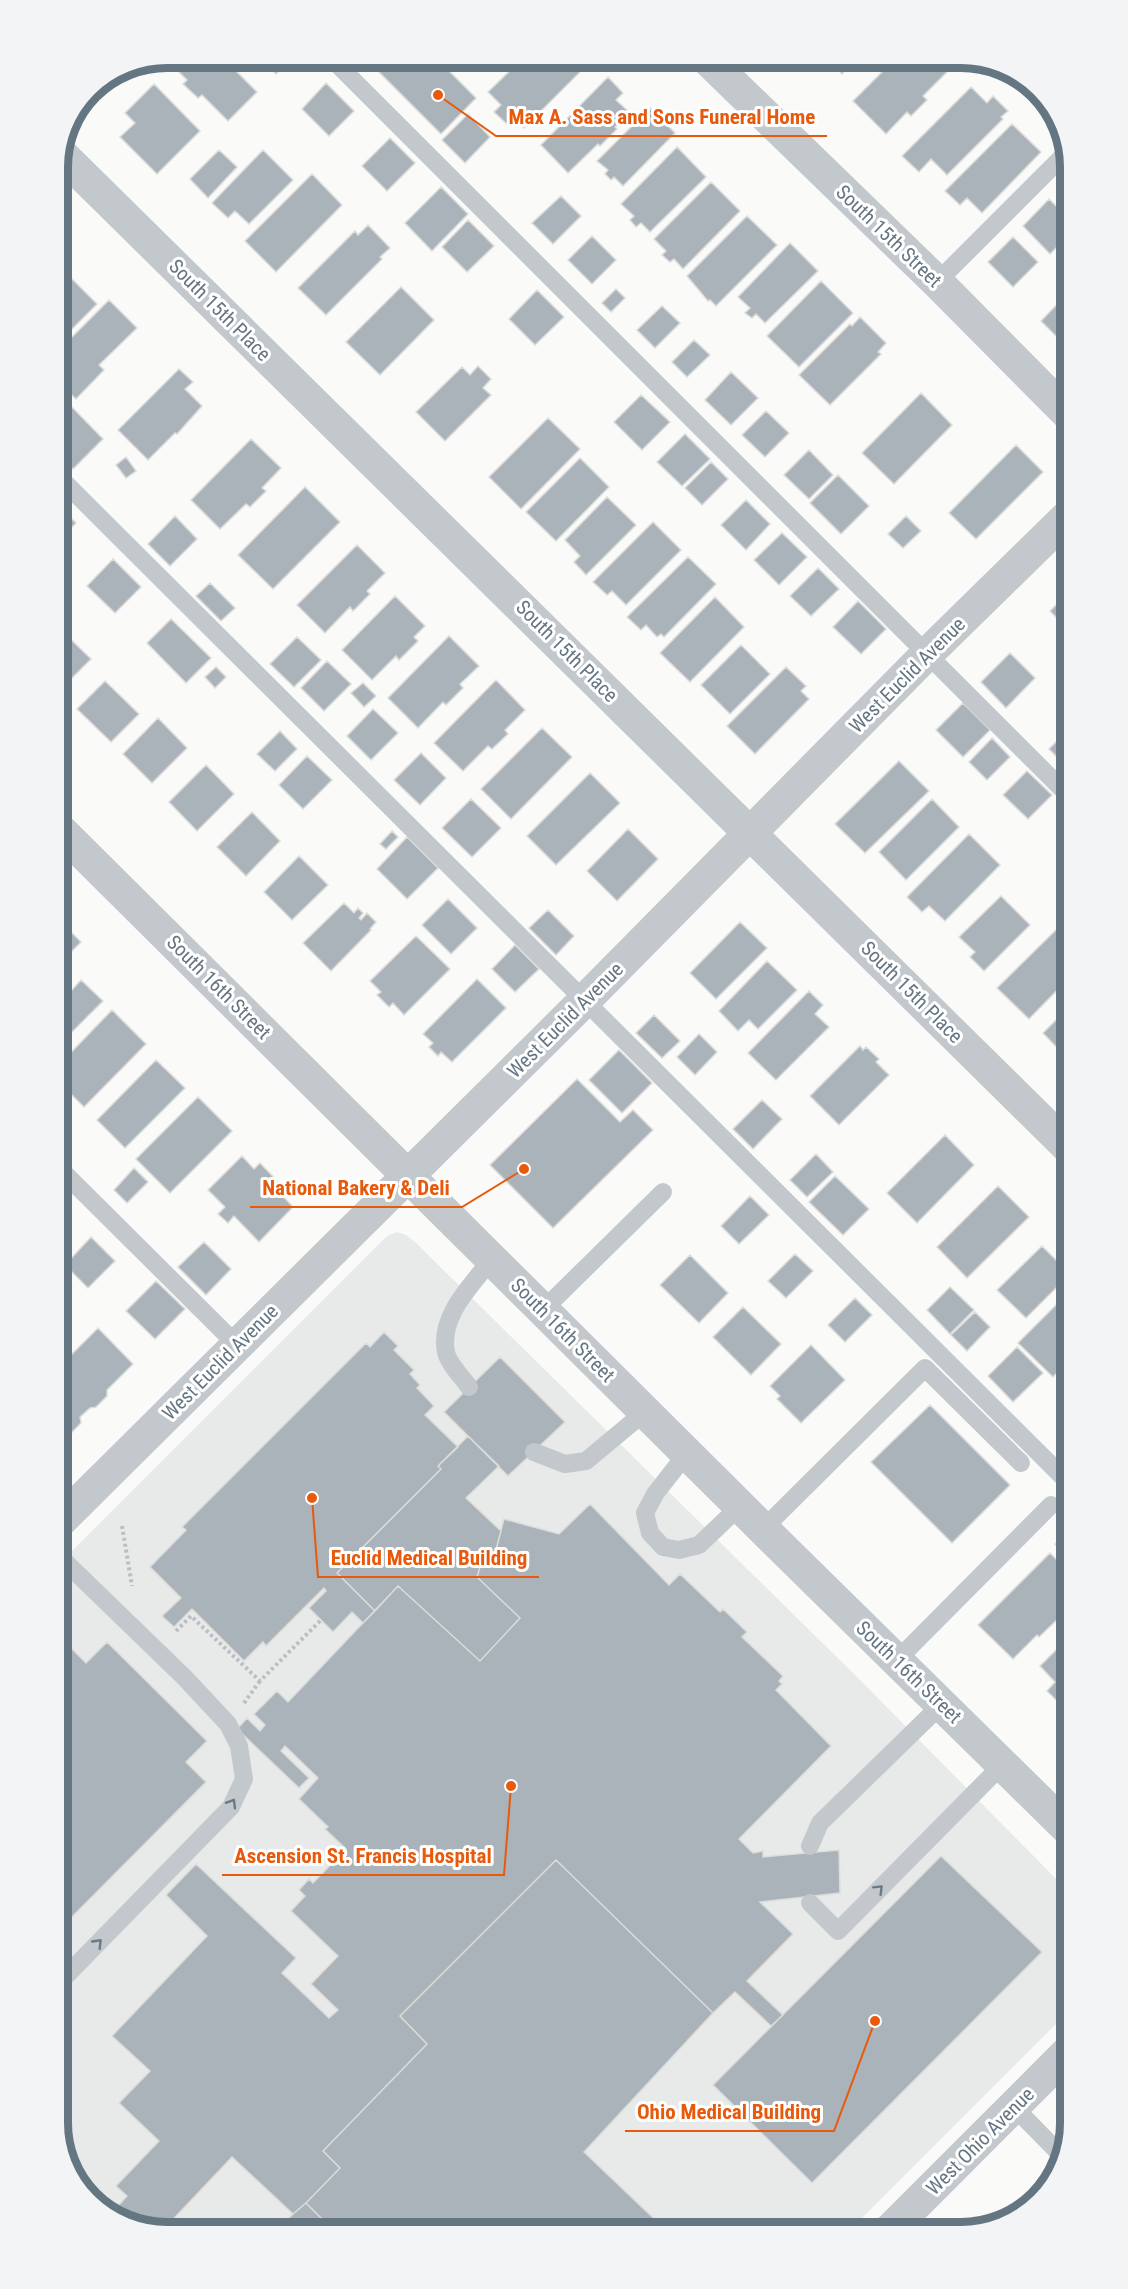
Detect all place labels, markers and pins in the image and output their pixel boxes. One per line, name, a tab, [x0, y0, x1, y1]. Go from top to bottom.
callout: Max A. Sass and Sons Funeral Home	[496, 97, 827, 136]
callout: National Bakery & Deli	[250, 1168, 462, 1207]
callout: Euclid Medical Building	[318, 1538, 539, 1577]
callout: Ascension St. Francis Hospital	[222, 1836, 504, 1875]
callout: Ohio Medical Building	[625, 2092, 834, 2131]

